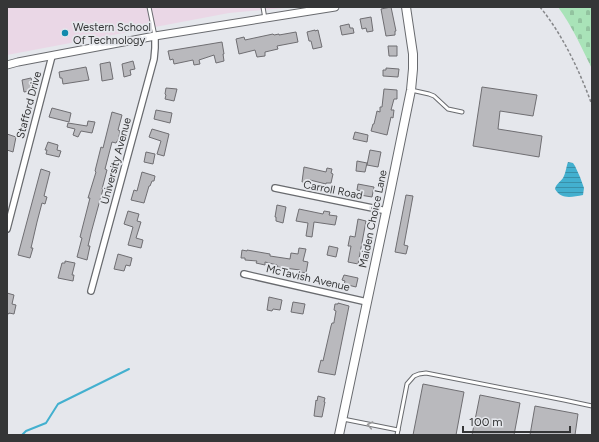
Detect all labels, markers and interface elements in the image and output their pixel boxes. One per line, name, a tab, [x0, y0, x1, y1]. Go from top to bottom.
place label: Western School Of Technology	[73, 21, 151, 47]
marker: Western School Of Technology	[60, 28, 70, 38]
street label: Stafford Drive	[14, 70, 44, 140]
street label: University Avenue	[98, 116, 134, 206]
street label: Maiden Choice Lane	[356, 169, 390, 269]
street label: Carroll Road	[302, 178, 364, 202]
street label: McTavish Avenue	[265, 262, 351, 294]
scale bar	[463, 408, 570, 434]
text: 100 m	[469, 415, 503, 429]
one-way arrow	[367, 421, 373, 429]

